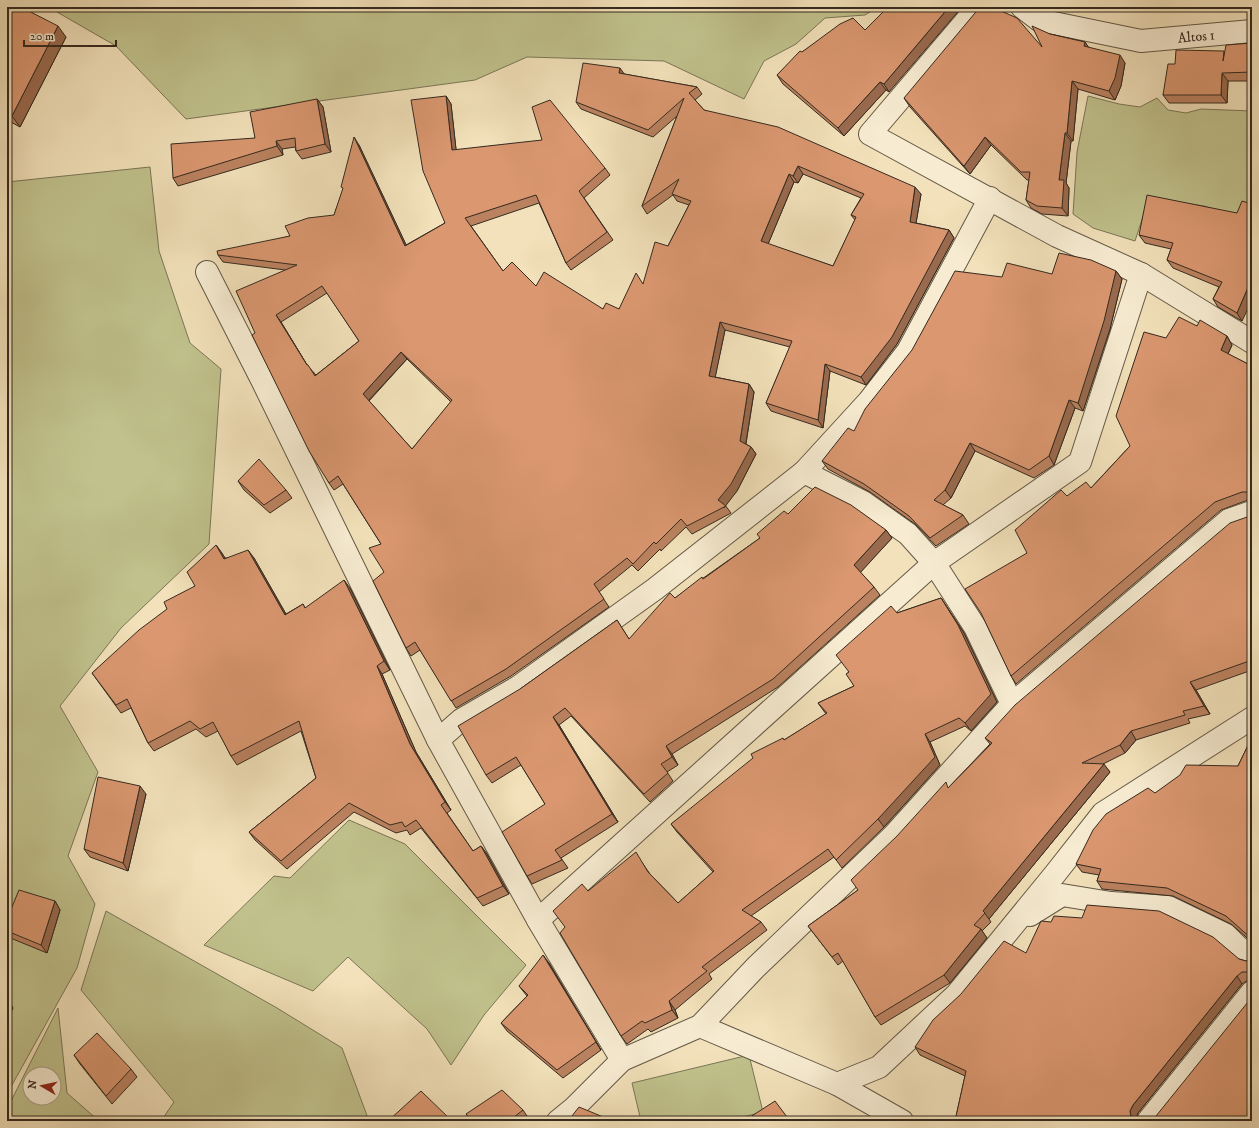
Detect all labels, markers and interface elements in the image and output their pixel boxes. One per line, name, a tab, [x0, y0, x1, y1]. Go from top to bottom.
scale bar	[24, 22, 116, 48]
street label: Altos 1	[1177, 26, 1216, 48]
text: 20 m	[30, 29, 54, 44]
north arrow	[22, 1066, 62, 1106]
text: N	[25, 1079, 41, 1090]

